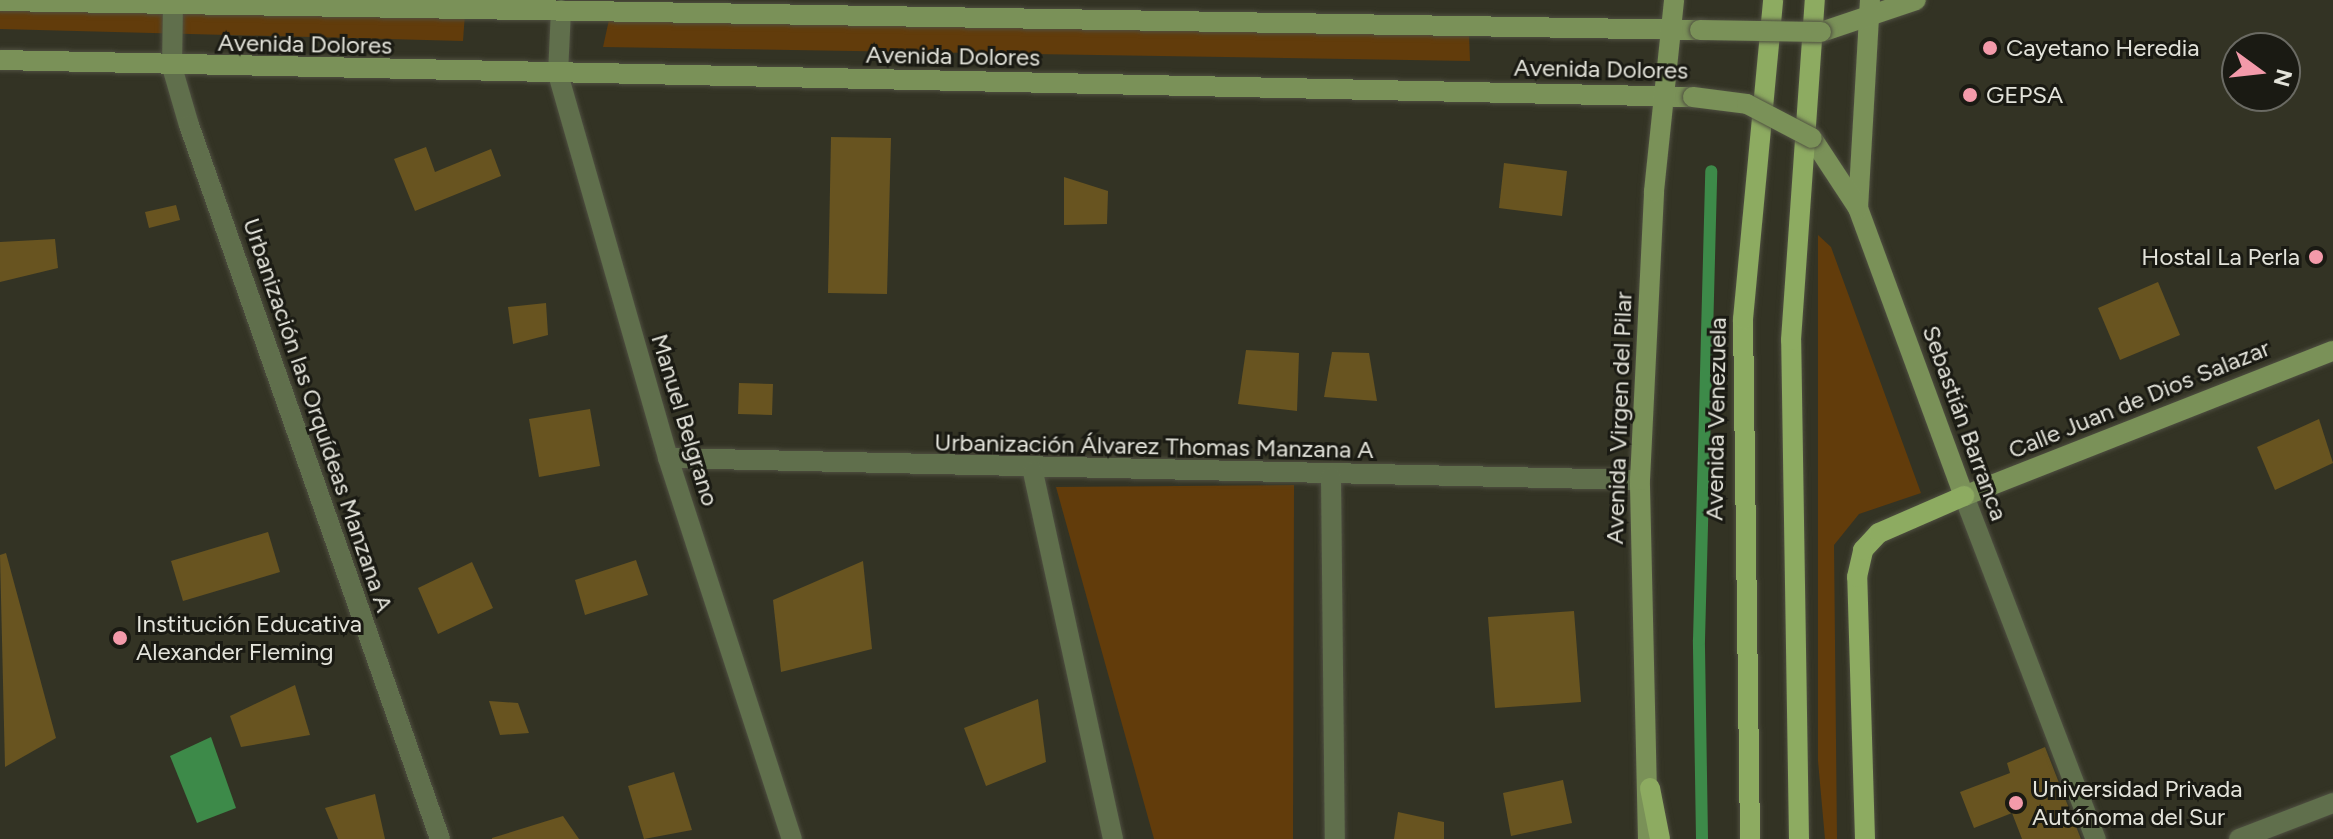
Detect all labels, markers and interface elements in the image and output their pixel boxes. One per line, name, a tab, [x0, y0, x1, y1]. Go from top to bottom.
street label: Avenida Dolores	[218, 28, 392, 60]
north arrow	[2221, 32, 2301, 112]
place label: Cayetano Heredia	[2006, 34, 2200, 62]
marker: Cayetano Heredia	[1981, 39, 1999, 57]
street label: Avenida Dolores	[866, 40, 1040, 72]
street label: Avenida Dolores	[1514, 53, 1688, 85]
text: N	[2267, 66, 2298, 90]
place label: GEPSA	[1986, 81, 2063, 109]
marker: GEPSA	[1961, 86, 1979, 104]
street label: Urbanización las Orquídeas Manzana A	[237, 214, 399, 616]
place label: Hostal La Perla	[2141, 243, 2300, 271]
marker: Hostal La Perla	[2307, 248, 2325, 266]
street label: Avenida Virgen del Pilar	[1600, 291, 1638, 545]
street label: Avenida Venezuela	[1700, 317, 1732, 521]
street label: Sebastián Barranca	[1916, 322, 2014, 524]
street label: Manuel Belgrano	[645, 330, 725, 510]
street label: Calle Juan de Dios Salazar	[2004, 333, 2274, 465]
street label: Urbanización Álvarez Thomas Manzana A	[934, 428, 1374, 464]
place label: Institución Educativa Alexander Fleming	[136, 610, 362, 666]
marker: Institución Educativa Alexander Fleming	[111, 629, 129, 647]
place label: Universidad Privada Autónoma del Sur	[2032, 775, 2243, 831]
marker: Universidad Privada Autónoma del Sur	[2007, 794, 2025, 812]

